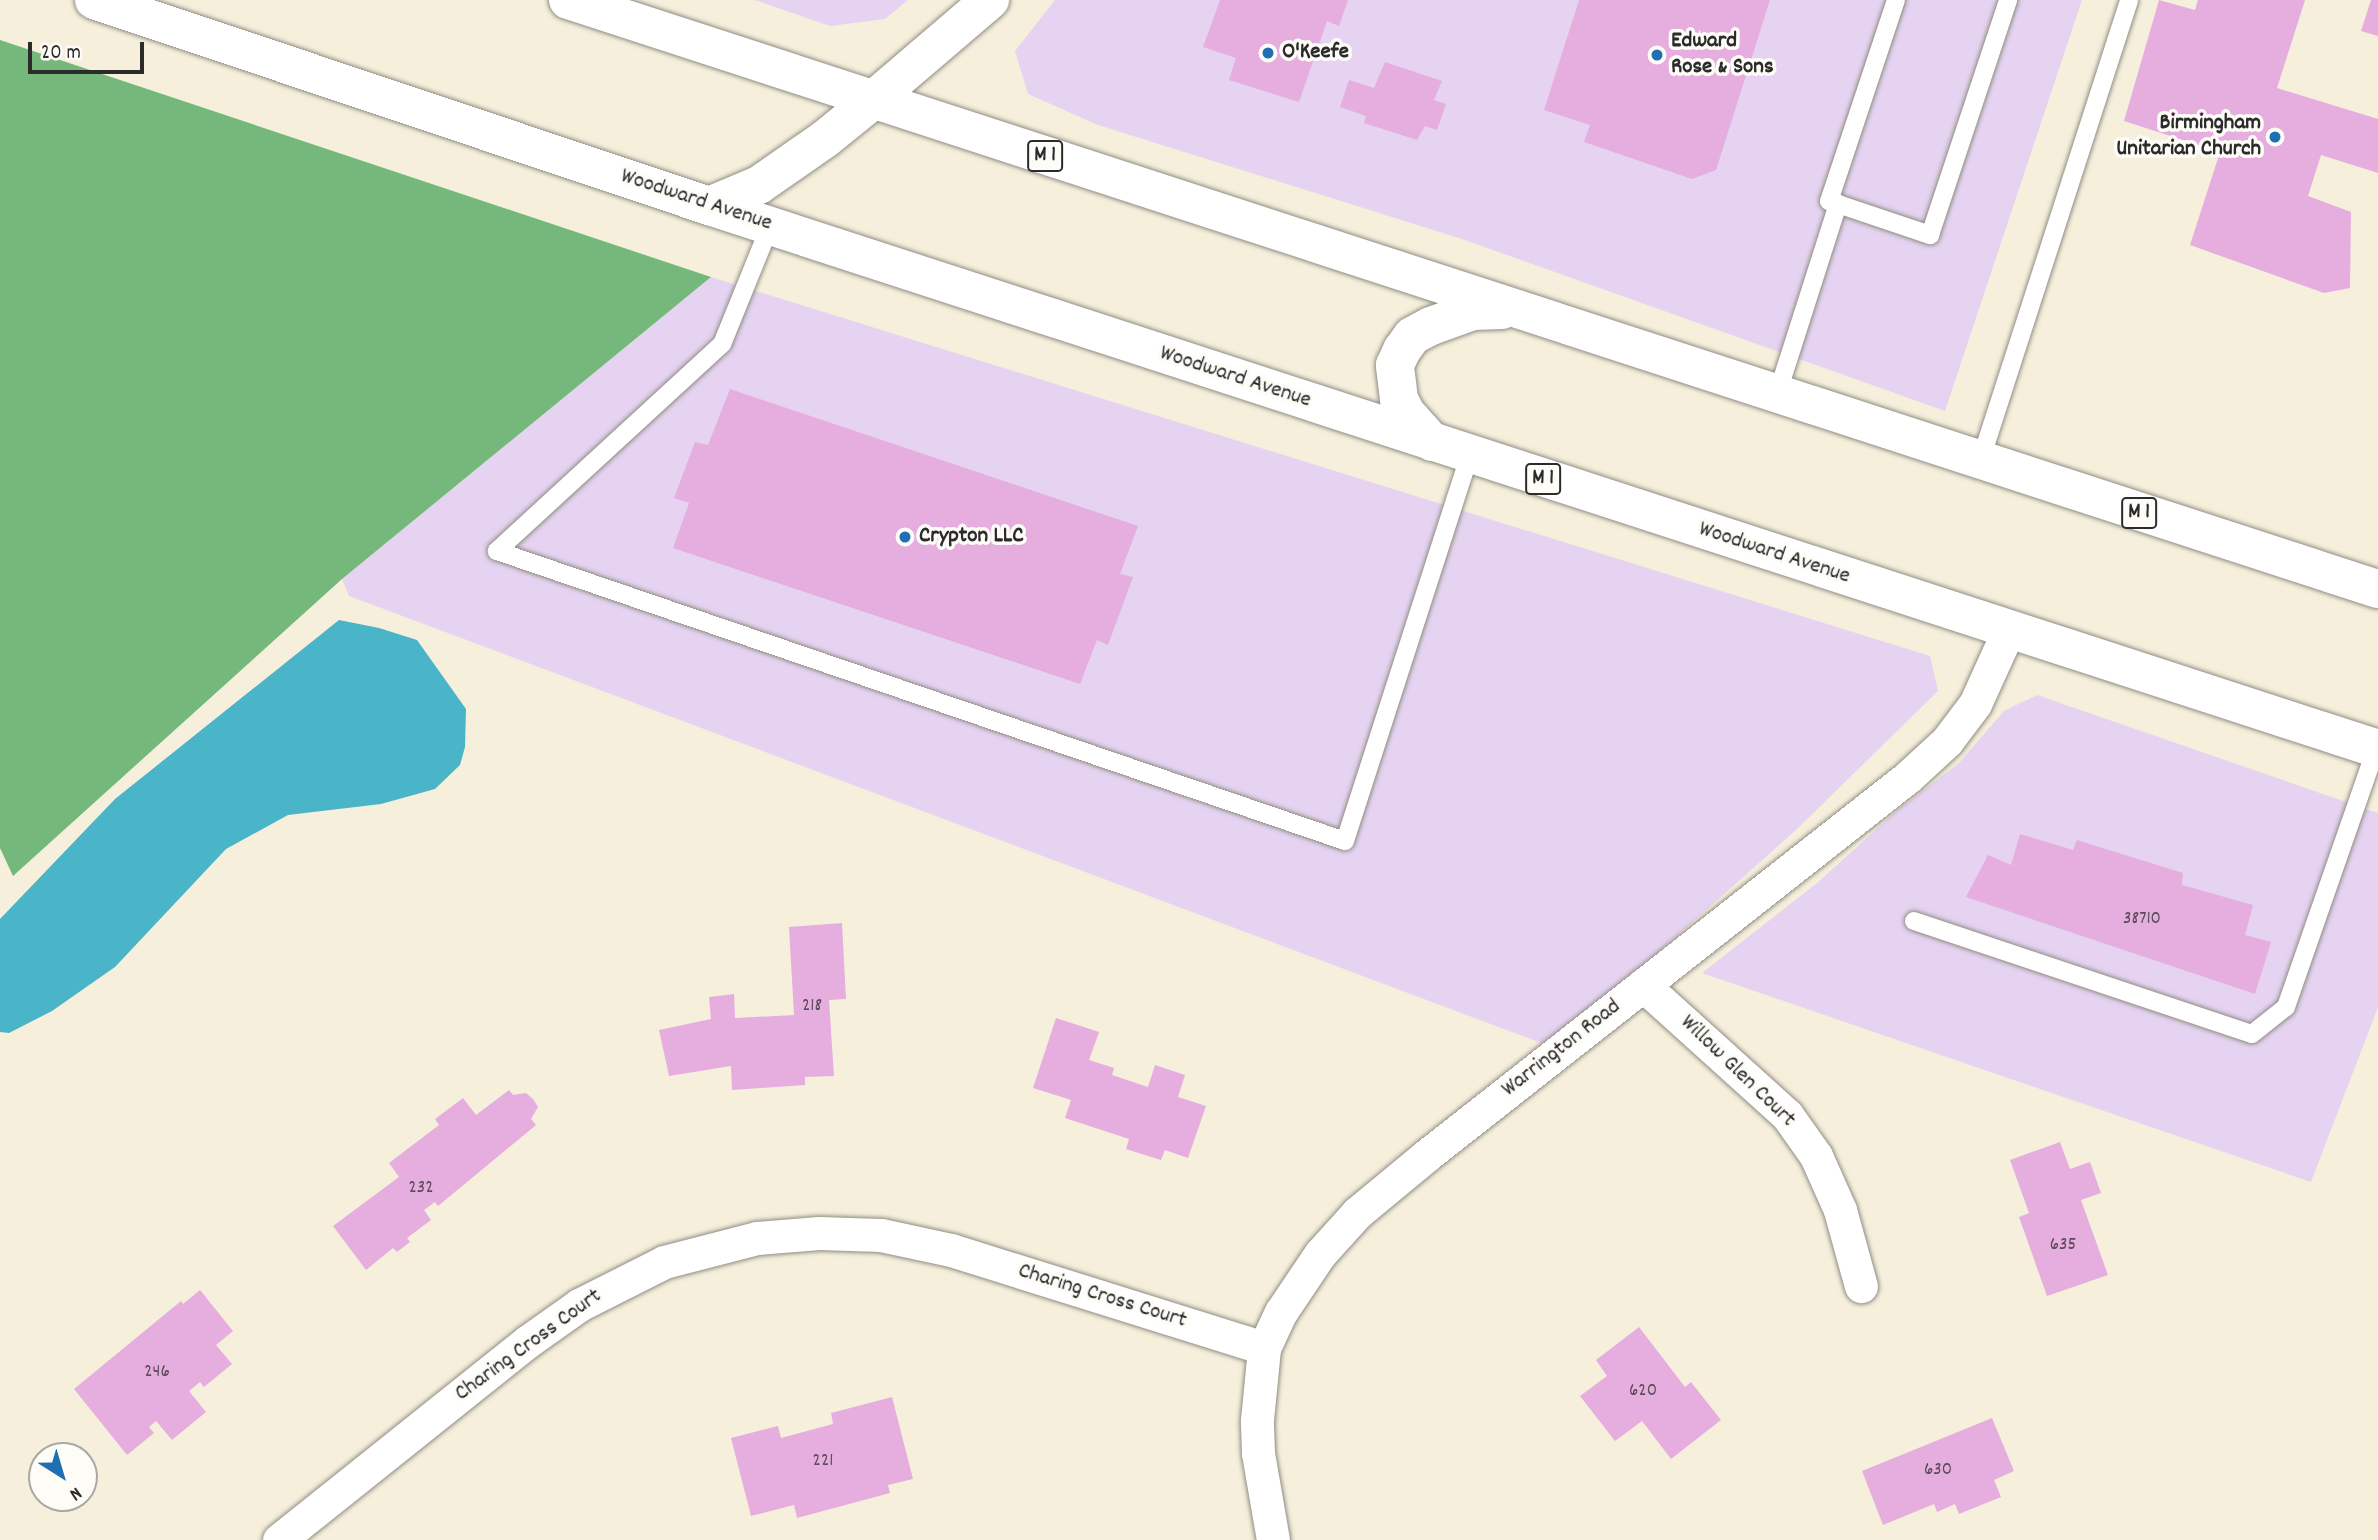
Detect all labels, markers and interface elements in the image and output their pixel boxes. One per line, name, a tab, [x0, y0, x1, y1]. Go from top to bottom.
scale bar	[32, 28, 147, 72]
place label: Edward Rose & Sons	[1671, 28, 1774, 82]
text: 20 m	[41, 39, 81, 69]
place label: O'Keefe	[1282, 39, 1349, 67]
marker: O'Keefe	[1260, 45, 1276, 61]
marker: Edward Rose & Sons	[1649, 47, 1665, 63]
place label: Birmingham Unitarian Church	[2116, 110, 2261, 164]
marker: Birmingham Unitarian Church	[2267, 129, 2283, 145]
road number: M 1	[1026, 138, 1064, 174]
street label: Woodward Avenue	[617, 164, 775, 238]
street label: Woodward Avenue	[1156, 341, 1314, 415]
road number: M 1	[1524, 462, 1562, 496]
road number: M 1	[2120, 496, 2158, 530]
street label: Woodward Avenue	[1695, 517, 1853, 591]
place label: Crypton LLC	[919, 523, 1024, 551]
marker: Crypton LLC	[897, 529, 913, 545]
house number: 38710	[2123, 909, 2161, 931]
street label: Warrington Road	[1497, 994, 1627, 1104]
house number: 218	[802, 996, 822, 1018]
street label: Willow Glen Court	[1673, 1010, 1801, 1134]
house number: 232	[408, 1178, 434, 1200]
house number: 635	[2050, 1235, 2076, 1257]
street label: Charing Cross Court	[1014, 1258, 1190, 1336]
street label: Charing Cross Court	[450, 1283, 608, 1409]
house number: 246	[144, 1362, 170, 1384]
house number: 620	[1629, 1381, 1657, 1403]
north arrow	[28, 1442, 98, 1512]
house number: 221	[813, 1451, 833, 1473]
house number: 630	[1924, 1460, 1952, 1482]
text: N	[63, 1479, 87, 1506]

